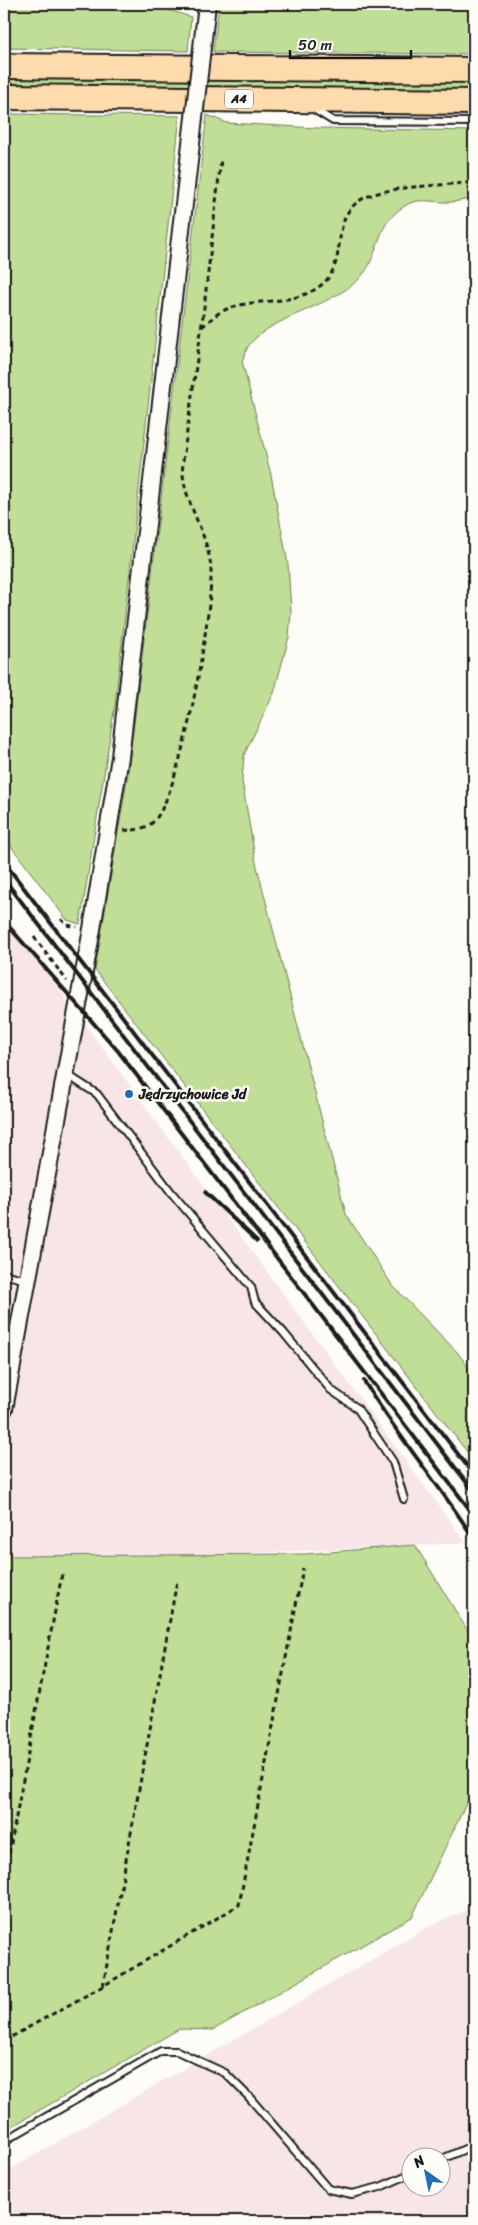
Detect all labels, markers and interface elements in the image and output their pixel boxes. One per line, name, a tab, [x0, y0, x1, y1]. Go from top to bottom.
scale bar	[290, 28, 412, 60]
text: 50 m	[298, 32, 333, 58]
road number: A4	[225, 90, 253, 108]
place label: Jędrzychowice Jd	[138, 1082, 248, 1107]
marker: Jędrzychowice Jd	[123, 1088, 135, 1100]
north arrow	[400, 2148, 450, 2198]
text: N	[407, 2148, 430, 2175]

